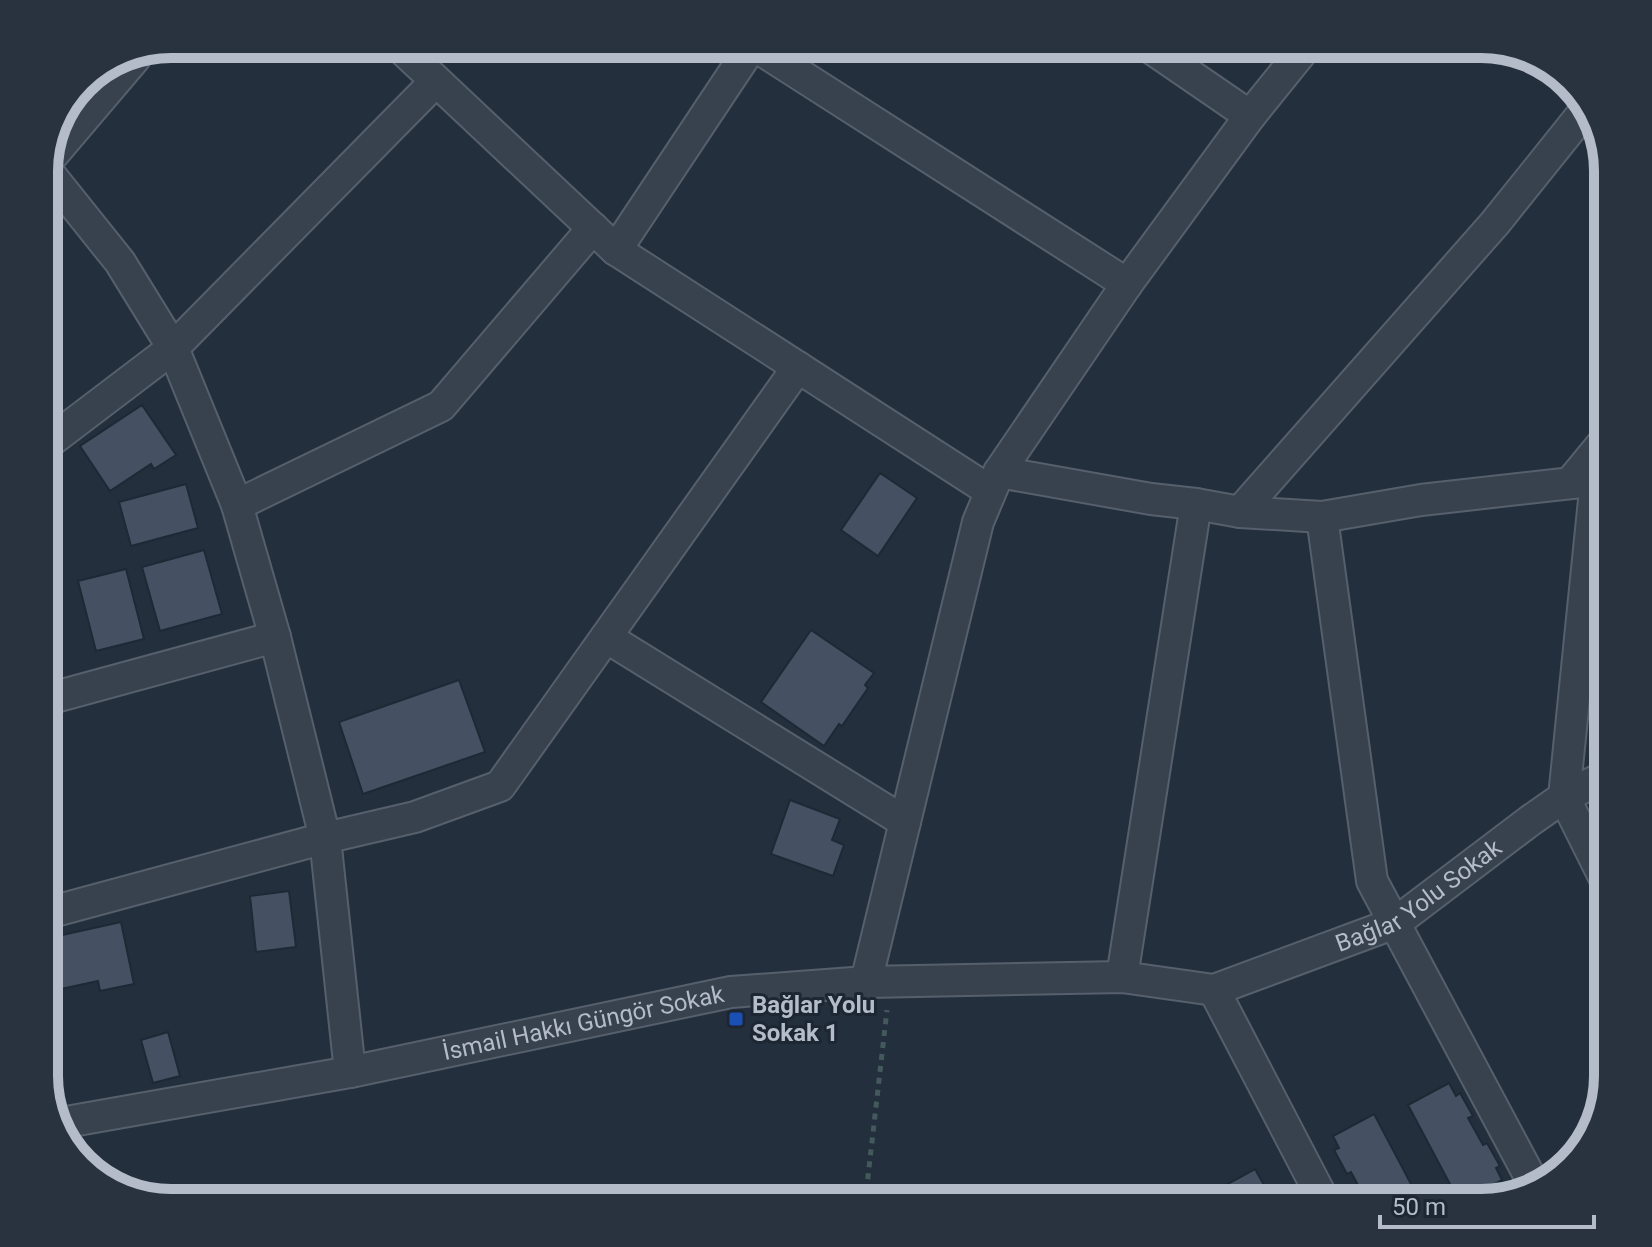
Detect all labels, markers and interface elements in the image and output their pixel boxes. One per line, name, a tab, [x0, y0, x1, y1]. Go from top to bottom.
street label: Bağlar Yolu Sokak	[1332, 833, 1508, 958]
street label: İsmail Hakkı Güngör Sokak	[440, 980, 727, 1066]
place label: Bağlar Yolu Sokak 1	[752, 991, 875, 1047]
marker: Bağlar Yolu Sokak 1	[727, 1010, 745, 1028]
scale bar	[1380, 1179, 1594, 1229]
text: 50 m	[1392, 1193, 1446, 1221]

